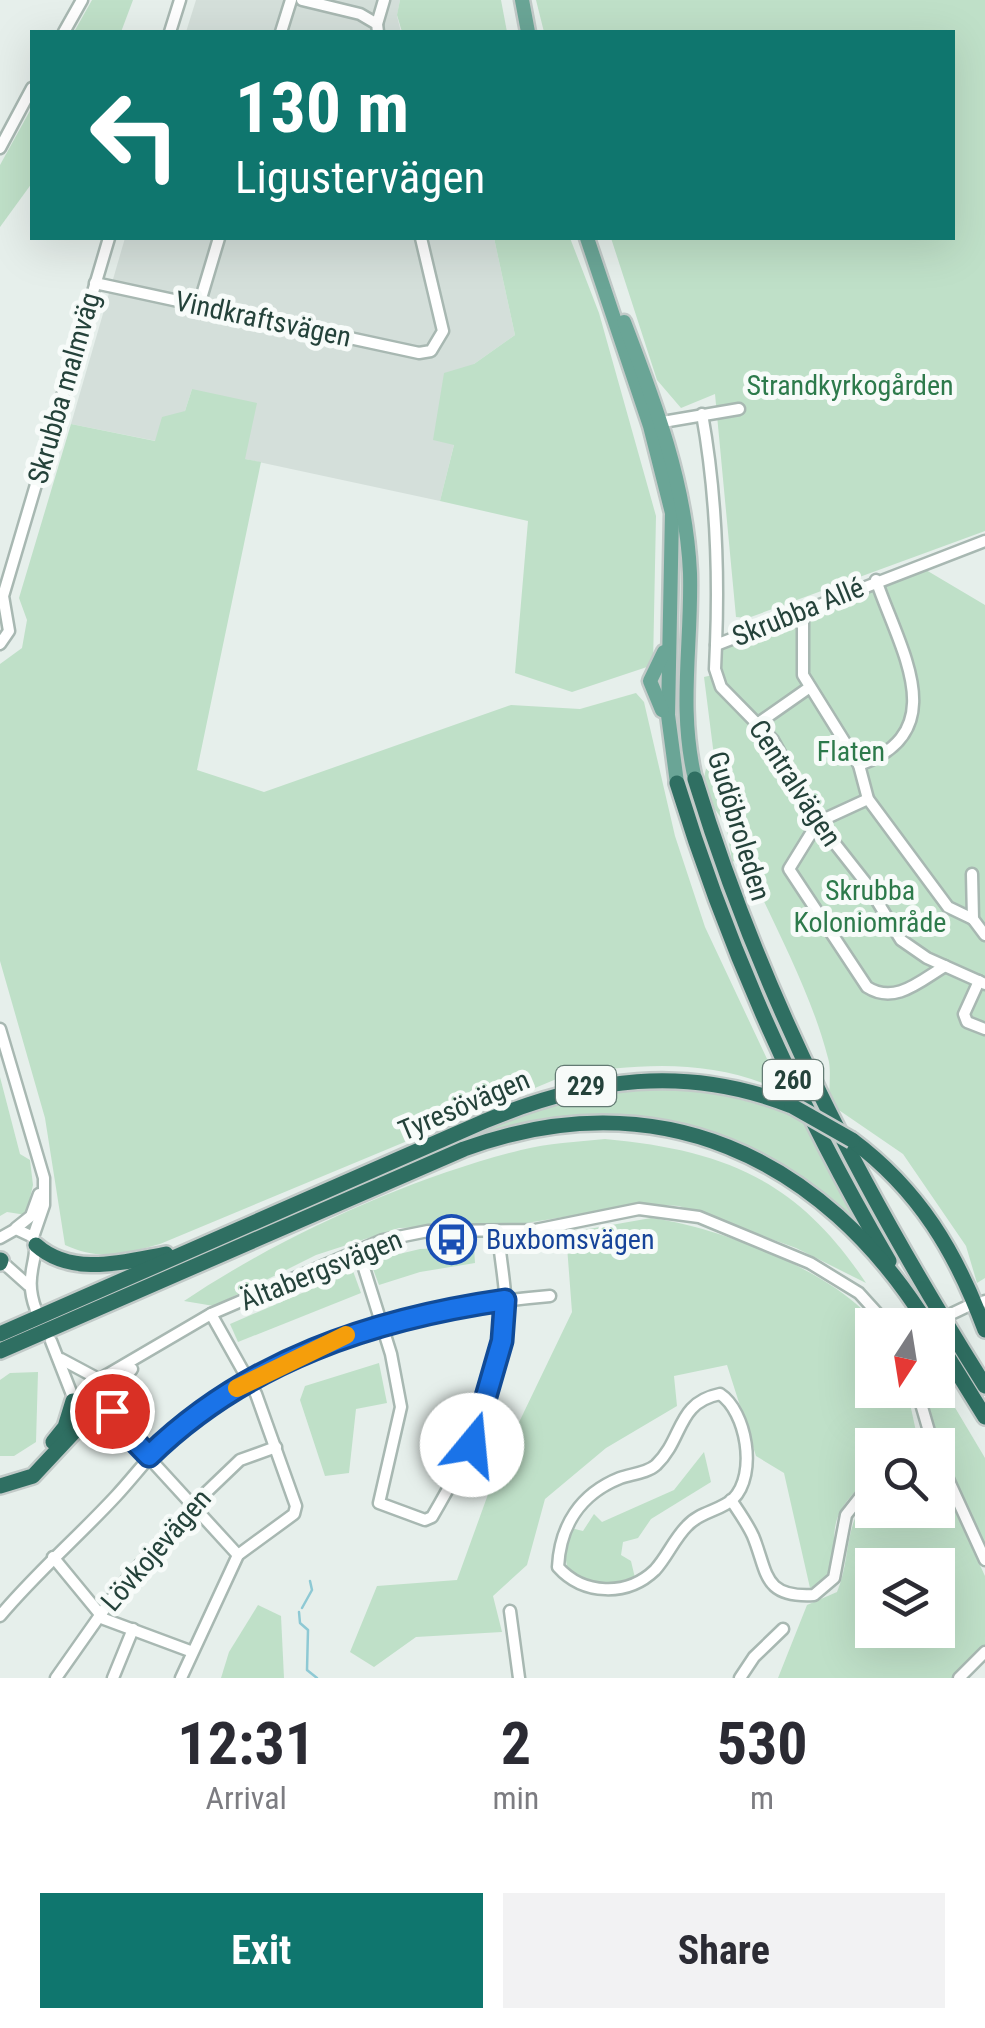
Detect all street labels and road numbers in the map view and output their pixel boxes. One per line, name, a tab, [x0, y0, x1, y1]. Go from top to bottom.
street label: Vindkraftsvägen	[172, 284, 354, 354]
street label: Skrubba malmväg	[21, 288, 107, 488]
street label: Skrubba Allé	[727, 571, 869, 653]
street label: Centralvägen	[742, 713, 848, 853]
street label: Gudöbroleden	[701, 747, 777, 905]
road number: 260	[763, 1060, 823, 1100]
street label: Tyresövägen	[394, 1063, 534, 1147]
road number: 229	[556, 1066, 616, 1106]
street label: Ältabergsvägen	[235, 1223, 407, 1317]
street label: Lövkojevägen	[94, 1482, 218, 1618]

